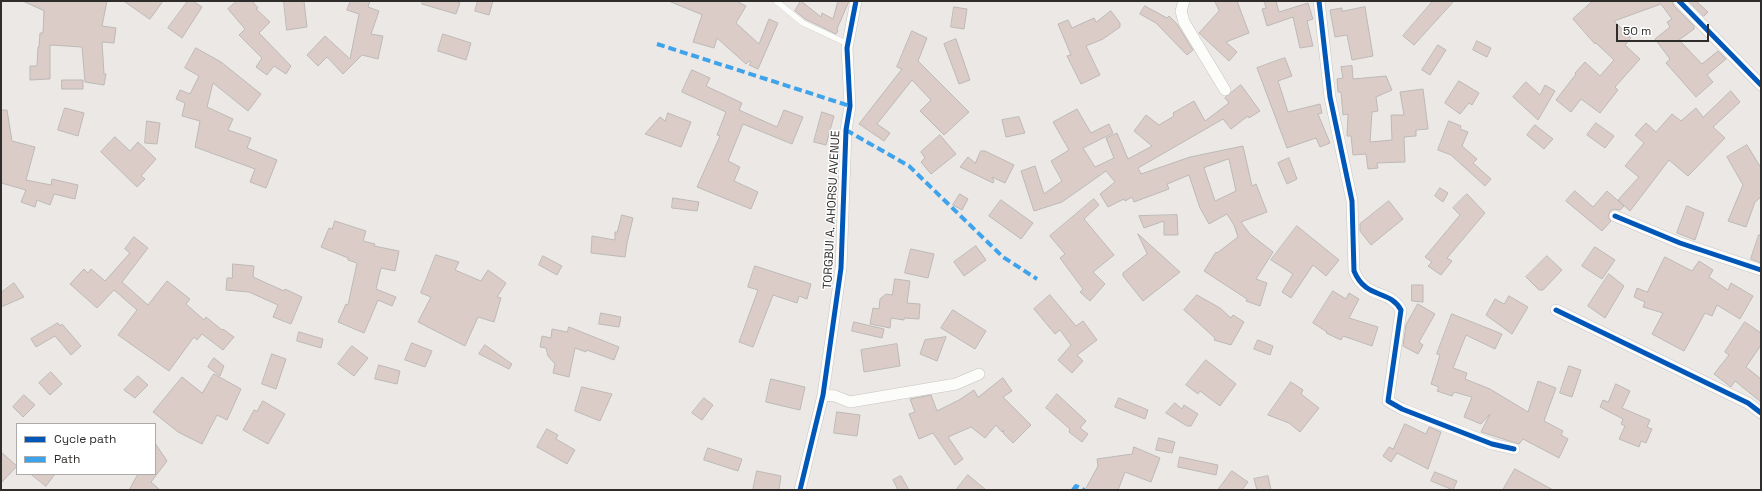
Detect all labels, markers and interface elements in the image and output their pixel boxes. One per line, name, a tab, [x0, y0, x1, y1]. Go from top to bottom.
scale bar	[1618, 16, 1711, 42]
text: 50 m	[1623, 23, 1651, 39]
street label: TORGBUI A. AHORSU AVENUE	[821, 130, 843, 290]
legend	[16, 423, 156, 475]
text: Cycle path	[54, 431, 116, 447]
text: Path	[54, 451, 80, 467]

